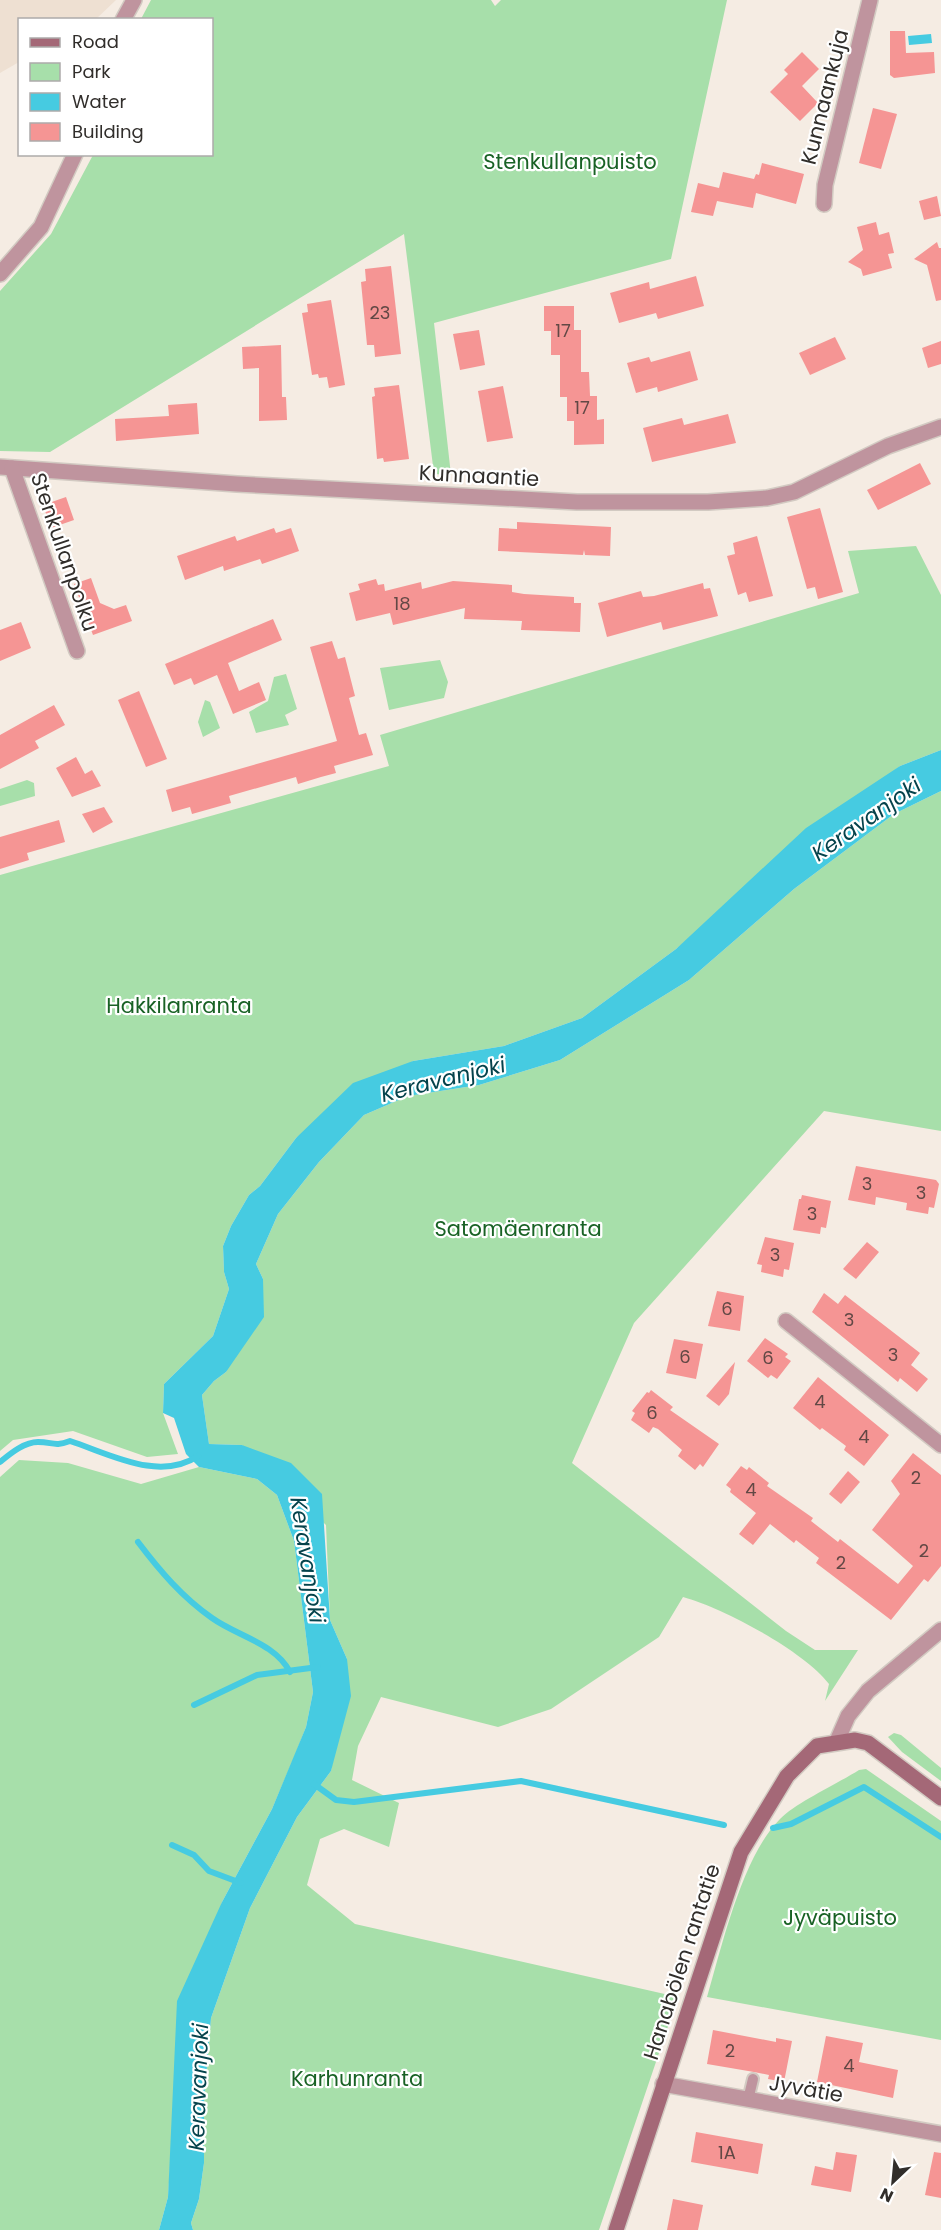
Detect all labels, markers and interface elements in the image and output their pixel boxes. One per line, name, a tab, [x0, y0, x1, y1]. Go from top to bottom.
legend	[18, 18, 213, 156]
street label: Kunnaankuja	[794, 26, 855, 168]
text: Road	[72, 29, 119, 54]
text: Park	[72, 59, 111, 84]
text: Water	[72, 89, 126, 114]
text: Building	[72, 119, 144, 144]
park label: Stenkullanpuisto	[483, 147, 657, 176]
house number: 23	[370, 300, 390, 325]
house number: 17	[555, 318, 571, 343]
house number: 17	[574, 395, 590, 420]
street label: Kunnaantie	[418, 458, 540, 493]
street label: Stenkullanpolku	[24, 469, 105, 635]
house number: 18	[393, 591, 411, 616]
water label: Keravanjoki	[805, 770, 928, 869]
park label: Hakkilanranta	[106, 991, 252, 1020]
water label: Keravanjoki	[378, 1049, 509, 1110]
house number: 3	[862, 1171, 872, 1196]
house number: 3	[916, 1180, 926, 1205]
house number: 3	[807, 1201, 817, 1226]
park label: Satomäenranta	[434, 1214, 602, 1243]
house number: 3	[770, 1242, 780, 1267]
house number: 6	[721, 1296, 733, 1321]
house number: 3	[844, 1307, 854, 1332]
house number: 3	[888, 1342, 898, 1367]
house number: 6	[679, 1344, 691, 1369]
house number: 6	[762, 1345, 774, 1370]
house number: 4	[814, 1389, 826, 1414]
house number: 6	[646, 1400, 658, 1425]
house number: 4	[858, 1424, 870, 1449]
house number: 2	[911, 1465, 921, 1490]
house number: 4	[745, 1477, 757, 1502]
water label: Keravanjoki	[282, 1495, 333, 1626]
house number: 2	[919, 1538, 929, 1563]
house number: 2	[836, 1550, 846, 1575]
street label: Hanabölen rantatie	[636, 1860, 727, 2064]
park label: Jyväpuisto	[783, 1903, 897, 1932]
water label: Keravanjoki	[181, 2022, 216, 2151]
house number: 2	[725, 2038, 735, 2063]
house number: 4	[843, 2053, 855, 2078]
park label: Karhunranta	[291, 2064, 423, 2093]
street label: Jyvätie	[767, 2068, 845, 2109]
house number: 1A	[718, 2140, 736, 2165]
north arrow	[863, 2152, 923, 2212]
text: N	[876, 2182, 897, 2208]

